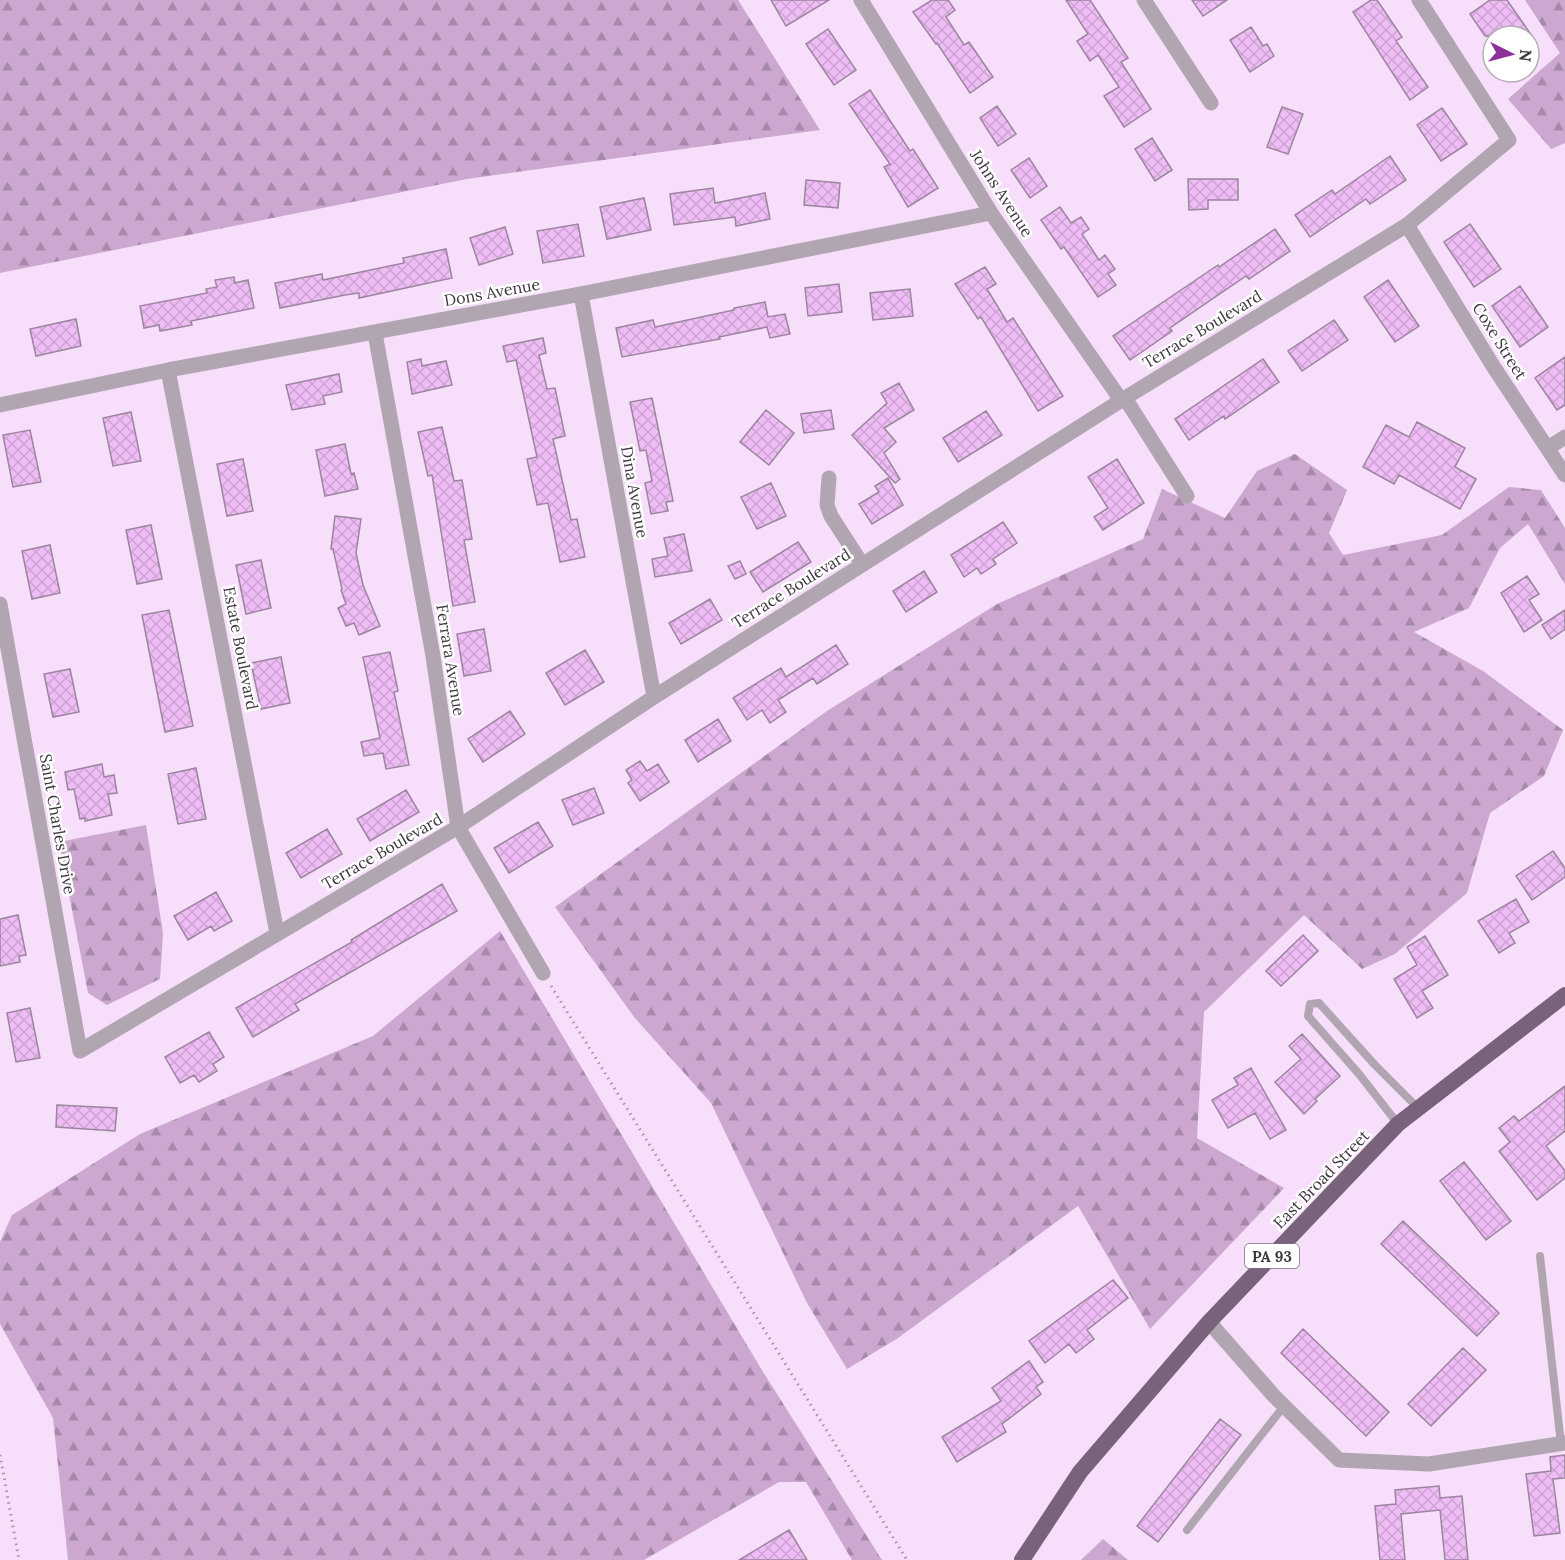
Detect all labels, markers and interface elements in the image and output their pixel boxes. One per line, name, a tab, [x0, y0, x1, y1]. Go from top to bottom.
north arrow	[1481, 24, 1541, 84]
text: N	[1515, 48, 1537, 63]
street label: Johns Avenue	[966, 145, 1038, 241]
street label: Dons Avenue	[443, 274, 542, 310]
street label: Terrace Boulevard	[1139, 285, 1266, 373]
street label: Coxe Street	[1468, 299, 1532, 384]
street label: Dina Avenue	[617, 445, 653, 540]
street label: Terrace Boulevard	[728, 543, 854, 632]
street label: Estate Boulevard	[219, 585, 263, 712]
street label: Ferrara Avenue	[432, 603, 470, 718]
street label: Saint Charles Drive	[36, 752, 80, 896]
street label: Terrace Boulevard	[318, 808, 446, 894]
street label: East Broad Street	[1269, 1125, 1374, 1232]
road number: PA 93	[1245, 1244, 1299, 1268]

